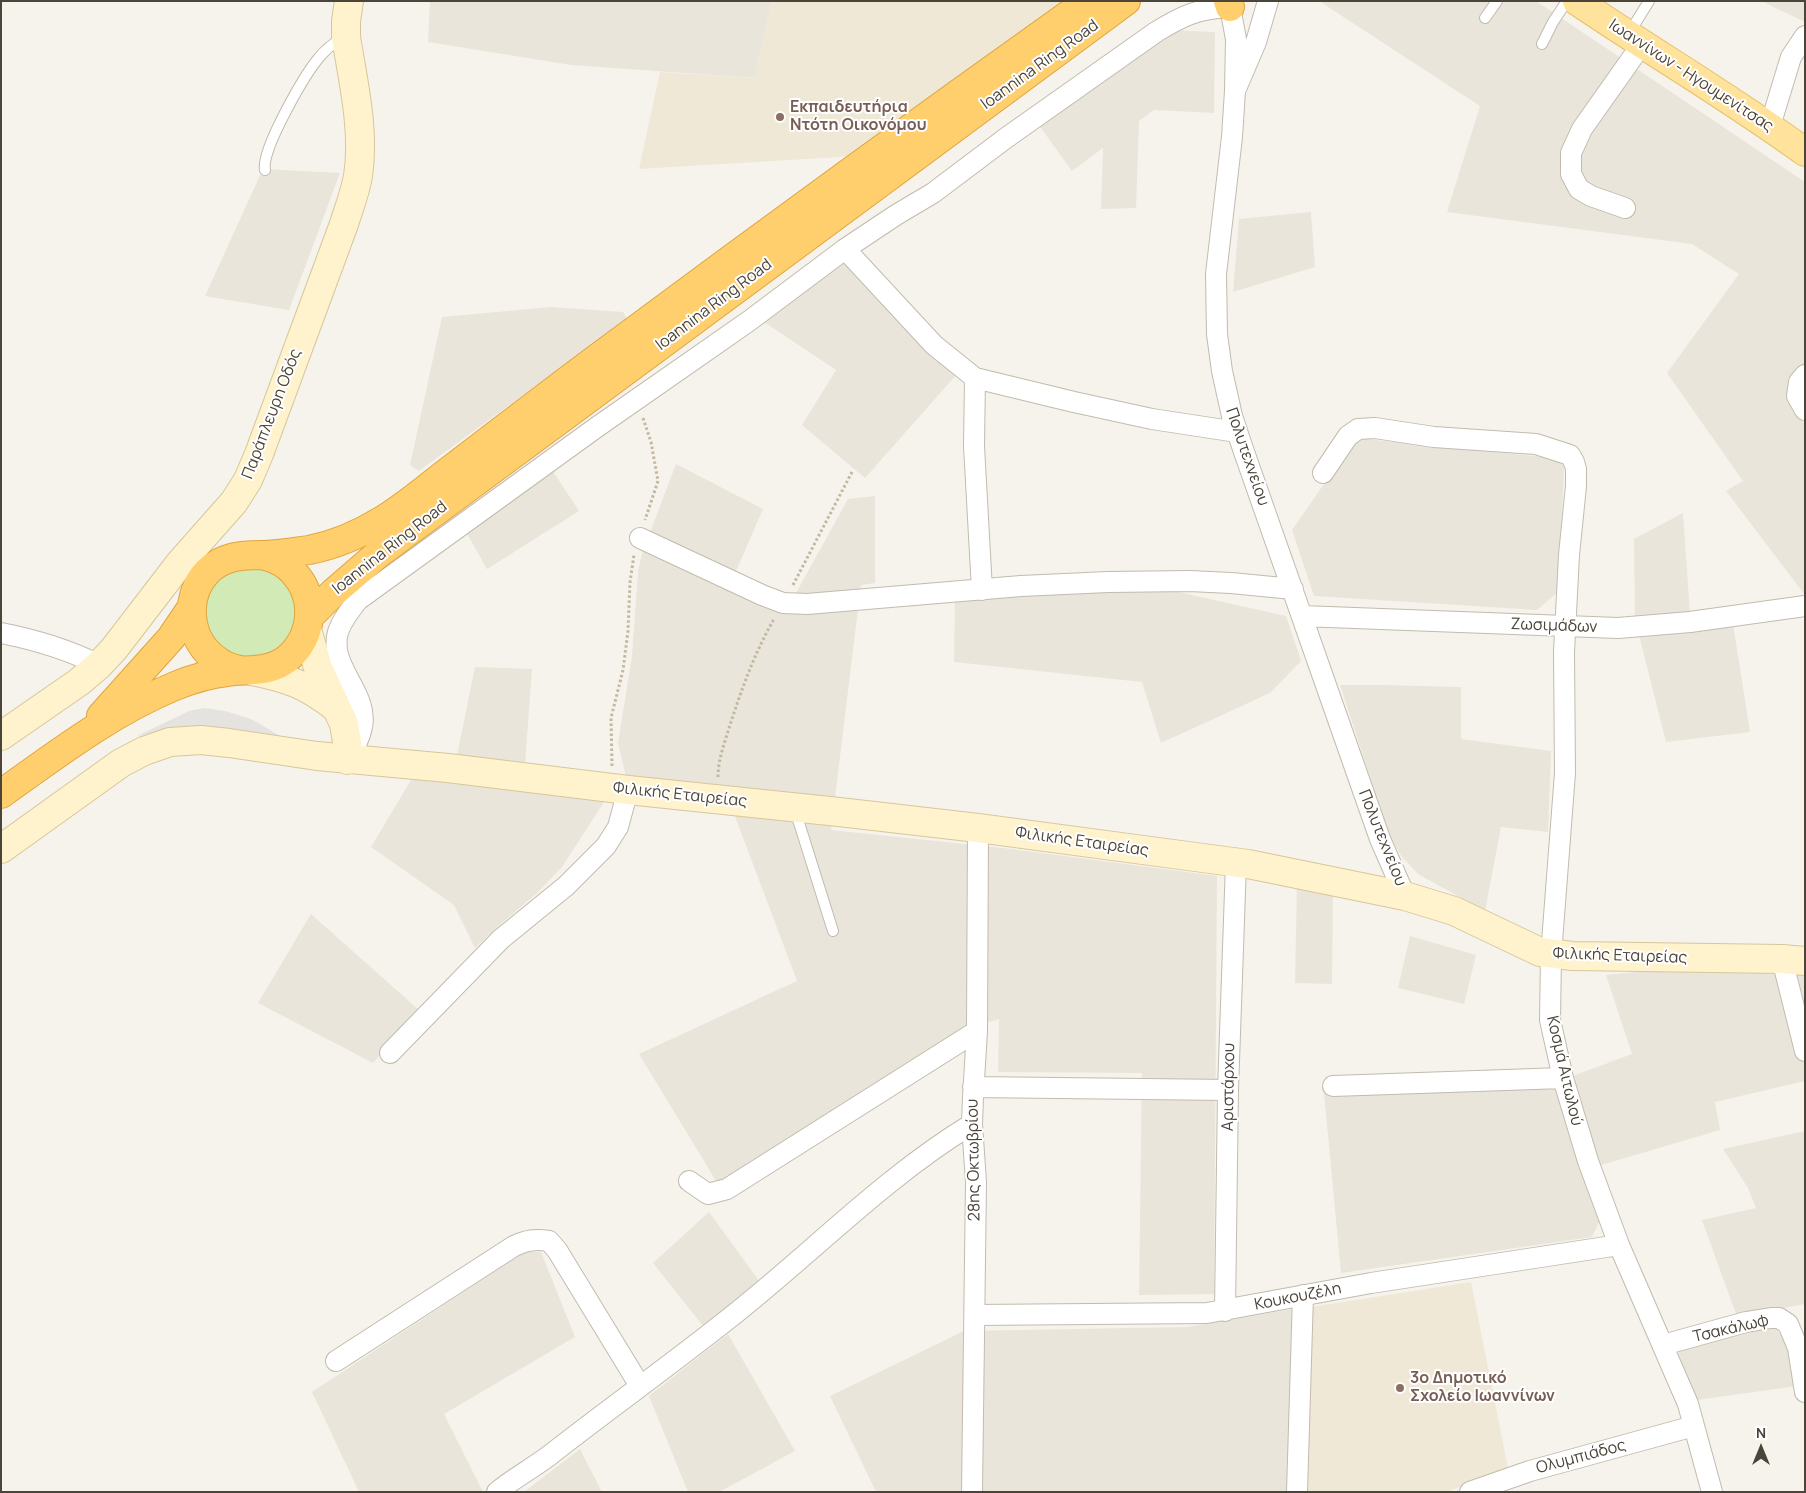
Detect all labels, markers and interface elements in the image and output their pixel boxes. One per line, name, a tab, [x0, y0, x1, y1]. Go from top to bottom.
street label: Ioannina Ring Road	[978, 16, 1102, 114]
street label: Ιωαννίνων - Ηγουμενίτσας	[1605, 16, 1777, 136]
place label: Εκπαιδευτήρια Ντότη Οικονόμου	[790, 98, 926, 136]
marker: Εκπαιδευτήρια Ντότη Οικονόμου	[774, 111, 786, 123]
street label: Ioannina Ring Road	[652, 255, 776, 355]
street label: Παράπλευρη Οδός	[238, 346, 306, 482]
street label: Πολυτεχνείου	[1221, 405, 1273, 509]
street label: Ioannina Ring Road	[329, 497, 451, 599]
street label: Ζωσιμάδων	[1510, 615, 1598, 637]
street label: Φιλικής Εταιρείας	[612, 778, 748, 812]
street label: Πολυτεχνείου	[1354, 787, 1410, 889]
street label: Φιλικής Εταιρείας	[1014, 823, 1150, 861]
street label: Φιλικής Εταιρείας	[1552, 944, 1688, 968]
street label: Κοσμά Αιτωλού	[1542, 1014, 1586, 1128]
street label: Αριστάρχου	[1219, 1043, 1239, 1131]
street label: 28ης Οκτωβρίου	[963, 1099, 985, 1221]
street label: Κουκουζέλη	[1253, 1279, 1343, 1315]
street label: Τσακάλωφ	[1691, 1311, 1771, 1347]
place label: 3ο Δημοτικό Σχολείο Ιωαννίνων	[1410, 1369, 1555, 1407]
marker: 3ο Δημοτικό Σχολείο Ιωαννίνων	[1394, 1382, 1406, 1394]
north arrow	[1736, 1423, 1786, 1473]
text: N	[1756, 1423, 1766, 1442]
street label: Ολυμπιάδος	[1534, 1436, 1628, 1478]

